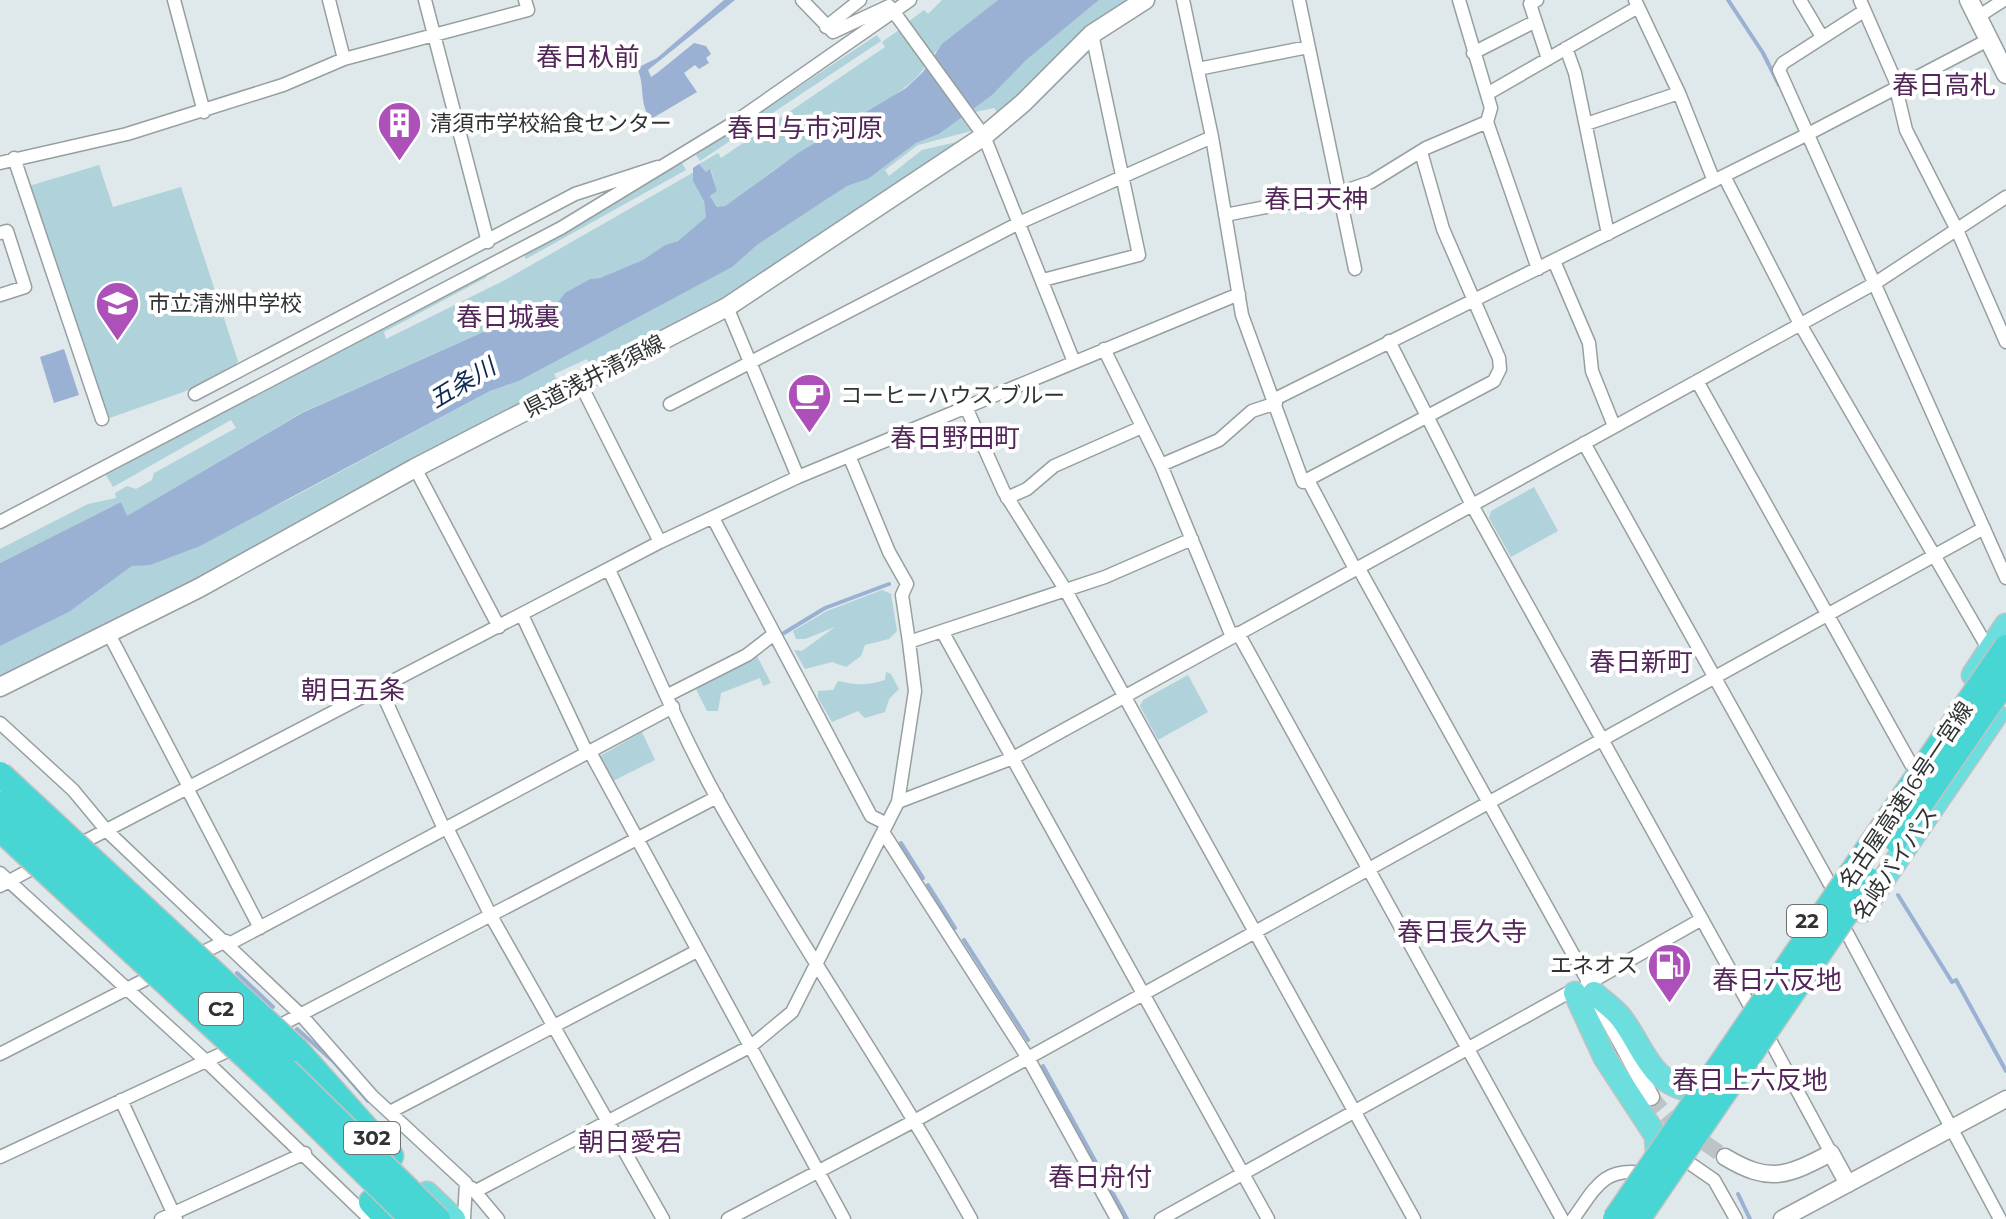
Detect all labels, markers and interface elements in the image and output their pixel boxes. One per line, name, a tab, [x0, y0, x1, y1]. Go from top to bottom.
district label: 春日杁前	[536, 41, 640, 73]
district label: 春日高札	[1892, 69, 1996, 101]
building icon: 清須市学校給食センター	[375, 99, 423, 162]
place label: 清須市学校給食センター	[430, 110, 672, 137]
district label: 春日与市河原	[727, 112, 883, 144]
district label: 春日天神	[1264, 183, 1368, 215]
school or university icon: 市立清洲中学校	[93, 279, 141, 342]
place label: 市立清洲中学校	[148, 290, 302, 317]
district label: 春日城裏	[456, 301, 560, 333]
street label: 県道浅井清須線	[519, 329, 669, 423]
water label: 五条川	[424, 350, 503, 414]
cafe icon: コーヒーハウス ブルー	[785, 371, 833, 434]
place label: コーヒーハウス ブルー	[840, 382, 1065, 409]
district label: 春日野田町	[890, 422, 1020, 454]
district label: 春日新町	[1589, 646, 1693, 678]
district label: 朝日五条	[301, 674, 405, 706]
street label: 名古屋高速16号一宮線	[1833, 697, 1979, 893]
street label: 名岐バイパス	[1847, 801, 1943, 925]
road number: 22	[1787, 905, 1827, 937]
district label: 春日長久寺	[1397, 916, 1527, 948]
fuel station icon: エネオス	[1645, 941, 1693, 1004]
place label: エネオス	[1550, 952, 1638, 979]
district label: 春日六反地	[1712, 964, 1842, 996]
road number: C2	[199, 993, 243, 1025]
district label: 春日上六反地	[1672, 1064, 1828, 1096]
road number: 302	[344, 1122, 400, 1154]
district label: 朝日愛宕	[578, 1126, 682, 1158]
district label: 春日舟付	[1048, 1161, 1152, 1193]

